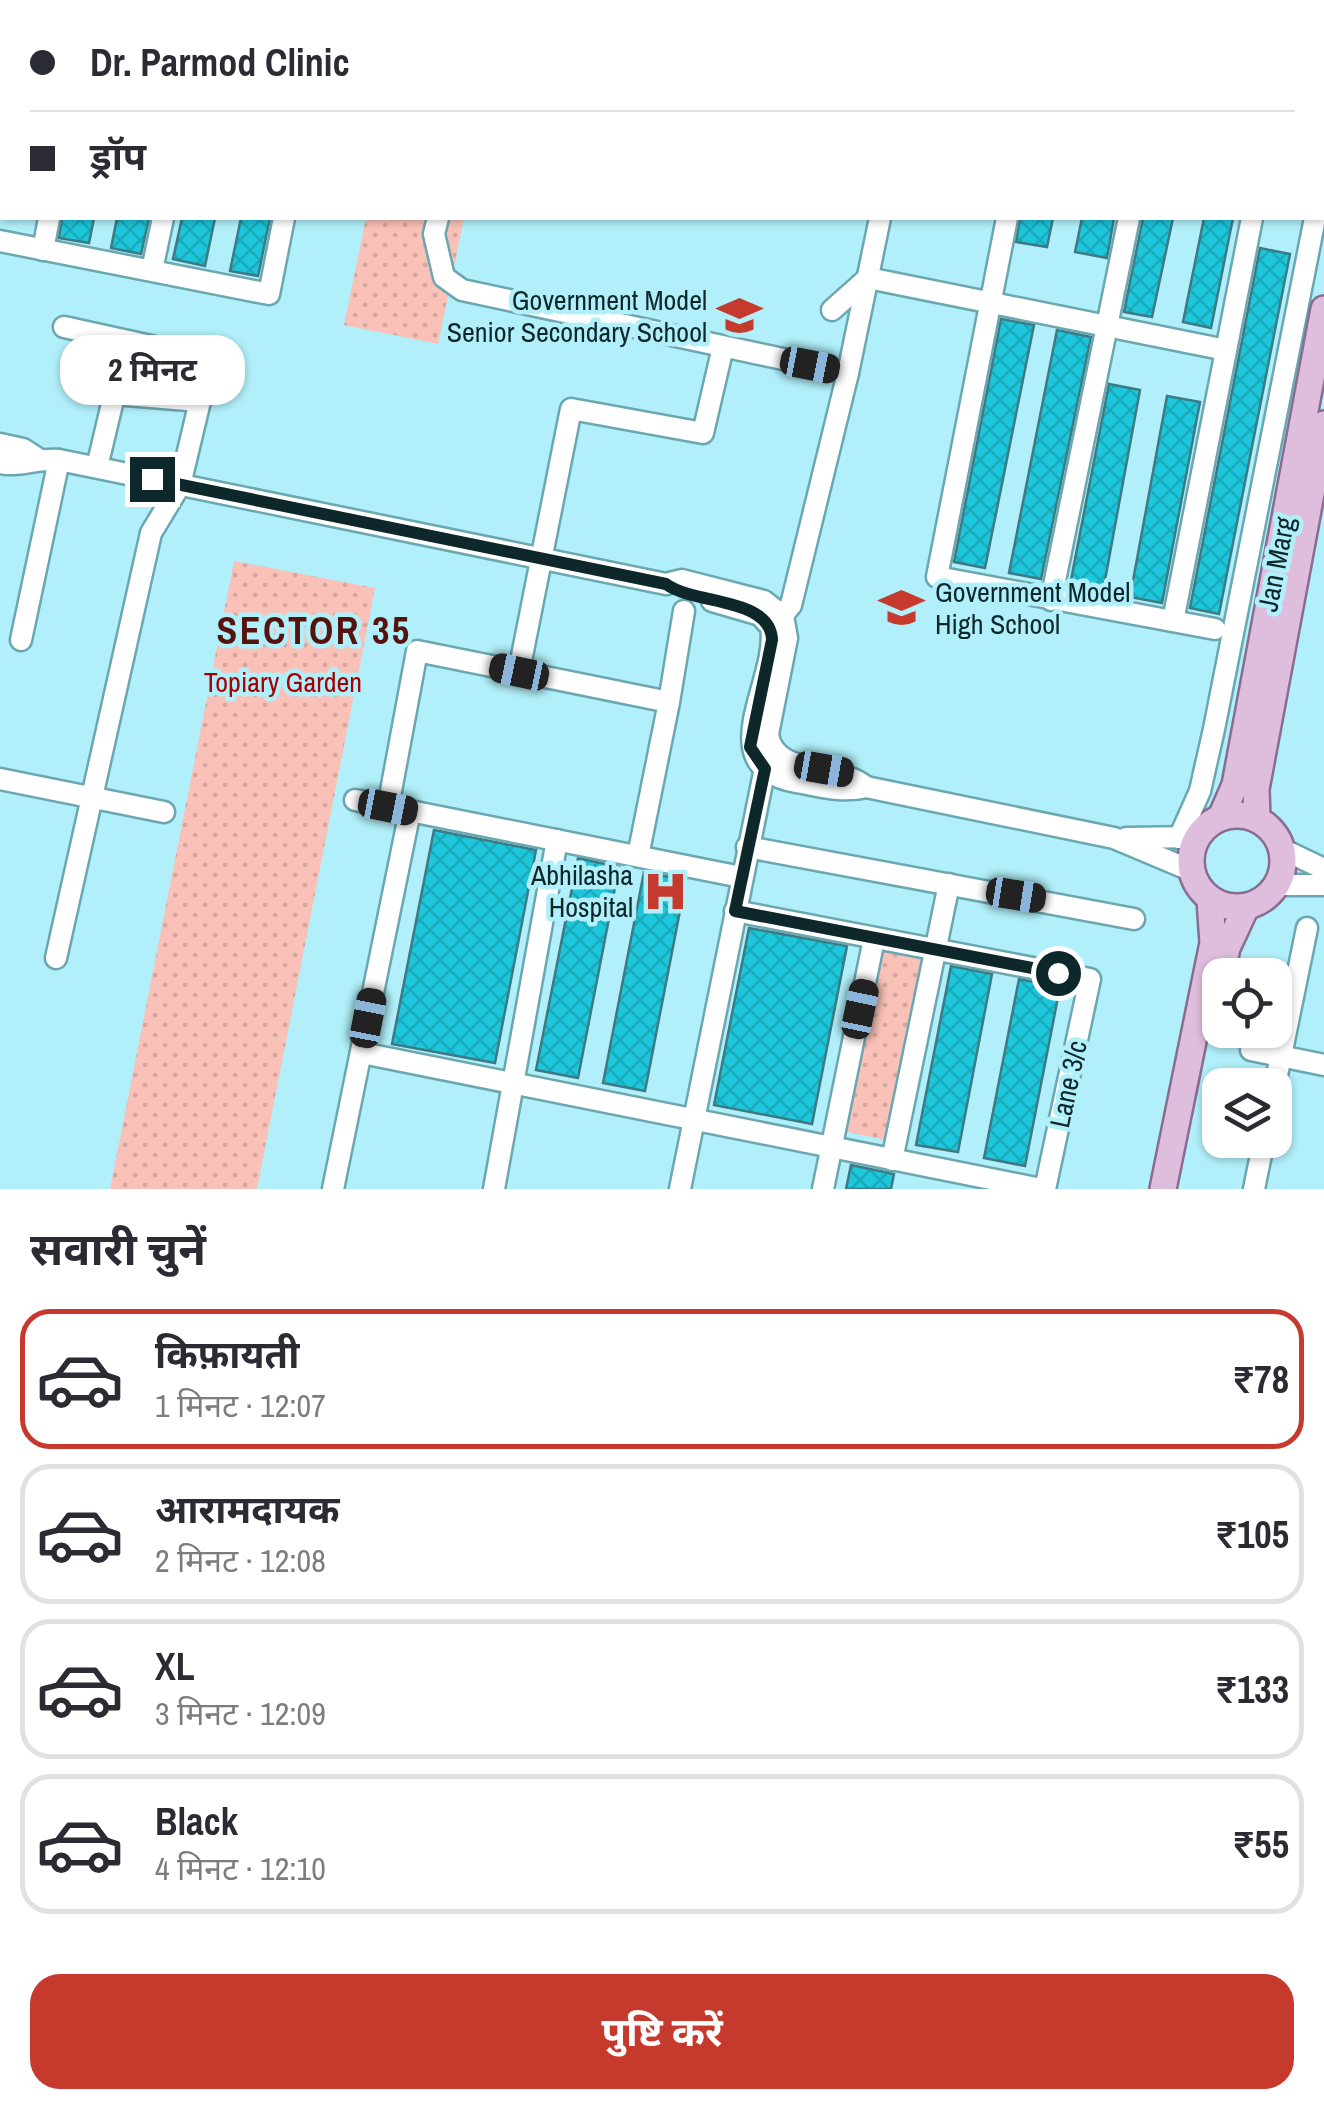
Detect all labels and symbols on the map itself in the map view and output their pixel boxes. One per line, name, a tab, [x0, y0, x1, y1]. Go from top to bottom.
place label: Government Model Senior Secondary School	[447, 281, 707, 351]
school or university icon: Government Model Senior Secondary School	[716, 292, 764, 340]
callout: 2 मिनट	[59, 334, 244, 404]
car	[778, 345, 842, 385]
route end	[130, 457, 175, 502]
street label: Jan Marg	[1248, 513, 1304, 615]
place label: Government Model High School	[935, 573, 1130, 643]
school or university icon: Government Model High School	[878, 584, 926, 632]
district label: SECTOR 35	[216, 605, 412, 656]
car	[487, 651, 551, 693]
park label: Topiary Garden	[204, 663, 362, 701]
car	[792, 749, 856, 789]
car	[356, 787, 420, 827]
place label: Abhilasha Hospital	[530, 856, 633, 926]
hospital icon: Abhilasha Hospital	[642, 867, 690, 915]
car	[984, 875, 1048, 915]
route start	[1036, 951, 1081, 996]
car	[839, 977, 881, 1041]
car	[348, 986, 388, 1050]
street label: Lane 3/c	[1040, 1037, 1096, 1131]

